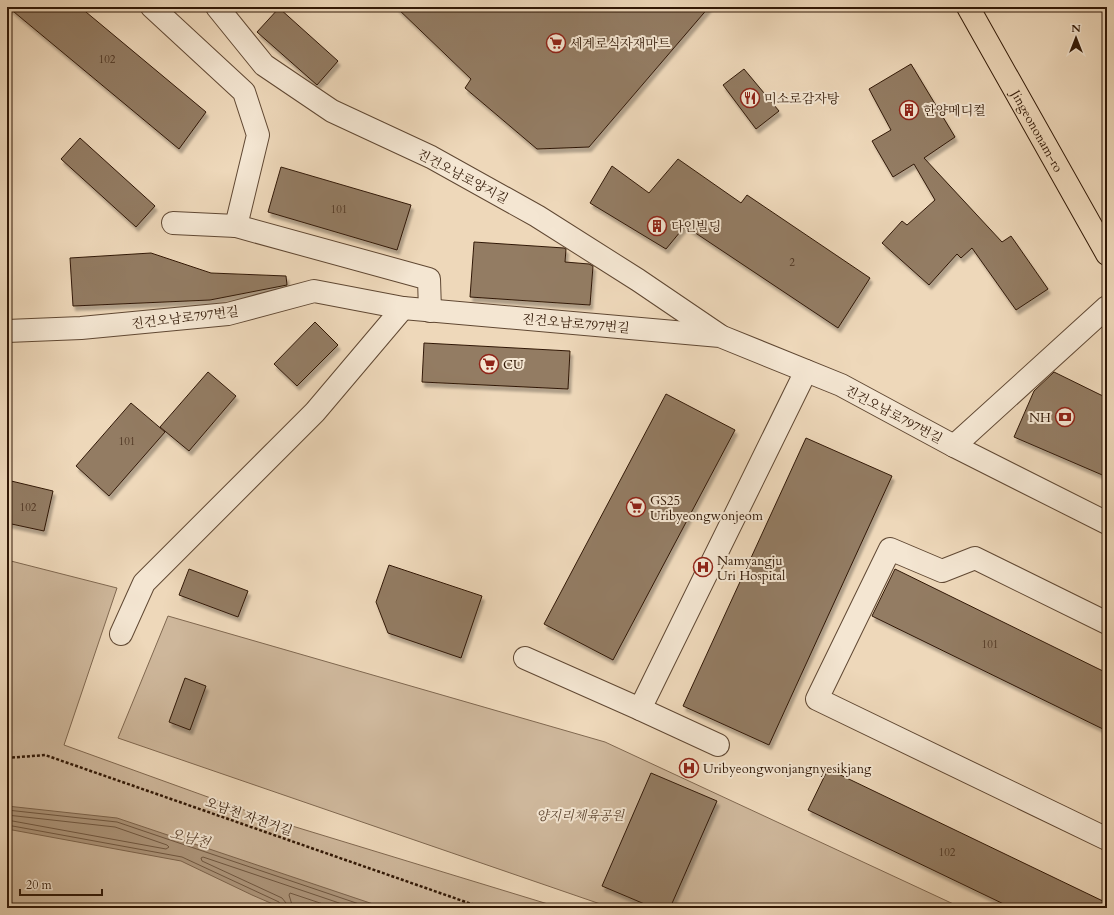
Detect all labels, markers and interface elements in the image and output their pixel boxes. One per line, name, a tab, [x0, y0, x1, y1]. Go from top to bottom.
north arrow	[1056, 18, 1096, 58]
text: N	[1071, 21, 1081, 36]
supermarket icon: 세계로식자재마트	[545, 32, 567, 54]
place label: 세계로식자재마트	[570, 35, 671, 53]
house number: 102	[99, 52, 116, 67]
street label: Jingeononam-ro	[1005, 85, 1067, 176]
restaurant icon: 미소로감자탕	[739, 87, 761, 109]
place label: 미소로감자탕	[764, 90, 840, 108]
building icon: 한양메디컬	[898, 99, 920, 121]
place label: 한양메디컬	[923, 102, 986, 120]
street label: 진건오남로양지길	[414, 145, 511, 208]
house number: 101	[331, 202, 347, 217]
building icon: 다인빌딩	[646, 215, 668, 237]
place label: 다인빌딩	[671, 218, 721, 236]
house number: 2	[789, 255, 795, 270]
street label: 진건오남로797번길	[130, 302, 240, 333]
street label: 진건오남로797번길	[521, 310, 630, 338]
supermarket icon: CU	[478, 353, 500, 375]
place label: CU	[503, 356, 524, 374]
street label: 진건오남로797번길	[842, 382, 945, 448]
bank icon: NH	[1054, 406, 1076, 428]
place label: NH	[1029, 409, 1051, 427]
house number: 101	[119, 434, 135, 449]
place label: GS25 Uribyeongwonjeom	[650, 492, 763, 525]
supermarket icon: GS25 Uribyeongwonjeom	[625, 496, 647, 518]
house number: 102	[20, 500, 37, 515]
place label: Namyangju Uri Hospital	[717, 552, 786, 585]
hospital icon: Namyangju Uri Hospital	[692, 556, 714, 578]
house number: 101	[982, 637, 998, 652]
hospital icon: Uribyeongwonjangnyesikjang	[678, 757, 700, 779]
place label: Uribyeongwonjangnyesikjang	[703, 760, 872, 778]
street label: 오남천 자전거길	[203, 794, 295, 840]
park label: 양지리체육공원	[536, 807, 625, 825]
water label: 오남천	[168, 824, 213, 853]
house number: 102	[939, 845, 956, 860]
scale bar	[20, 871, 102, 897]
text: 20 m	[26, 877, 53, 893]

